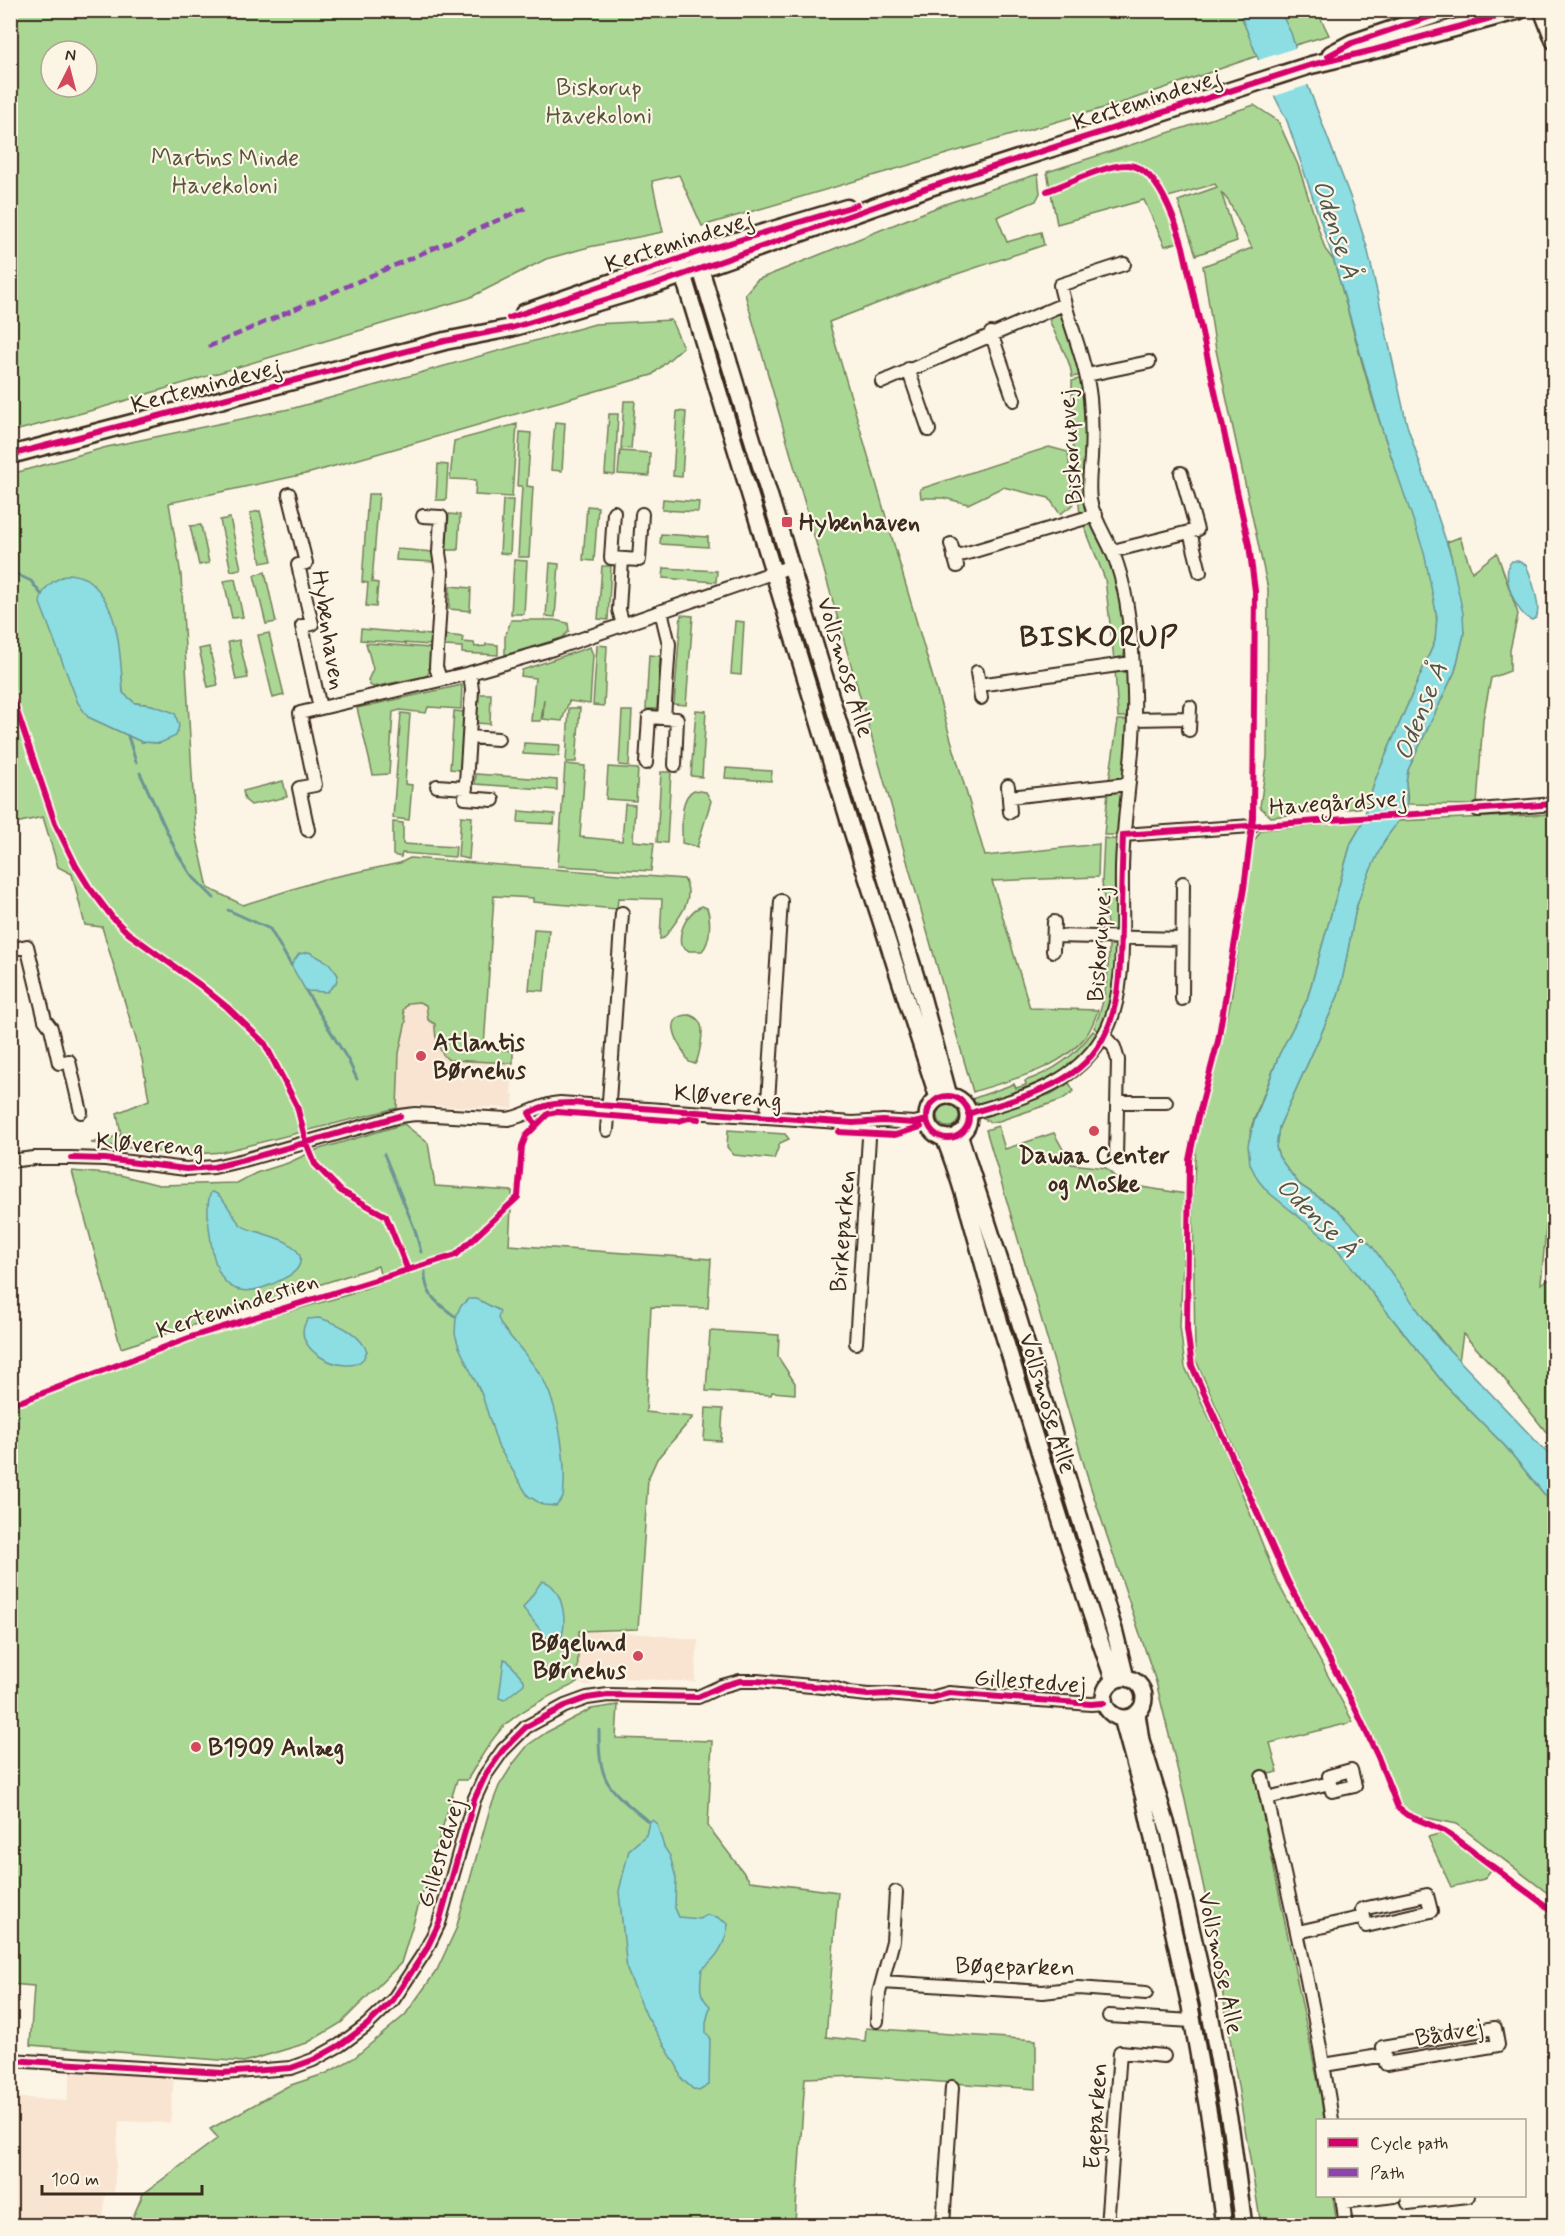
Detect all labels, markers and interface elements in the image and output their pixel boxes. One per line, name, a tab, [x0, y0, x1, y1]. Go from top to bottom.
north arrow	[39, 39, 99, 99]
text: N	[64, 45, 77, 67]
street label: Kertemindevej	[1069, 62, 1226, 139]
park label: Biskorup Havekoloni	[546, 73, 652, 132]
park label: Martins Minde Havekoloni	[151, 143, 299, 202]
water label: Odense Å	[1303, 176, 1367, 284]
street label: Kertemindevej	[601, 204, 758, 281]
street label: Kertemindevej	[128, 351, 285, 421]
street label: Biskorupvej	[1052, 388, 1091, 506]
place label: Hybenhaven	[799, 508, 920, 539]
marker: Hybenhaven	[780, 515, 794, 529]
street label: Hybenhaven	[303, 568, 352, 692]
street label: Vollsmose Alle	[809, 593, 881, 742]
district label: BISKORUP	[1019, 618, 1179, 657]
water label: Odense Å	[1387, 658, 1457, 766]
street label: Havegårdsvej	[1268, 783, 1408, 826]
street label: Biskorupvej	[1081, 885, 1120, 1003]
place label: Atlantis Børnehus	[433, 1028, 526, 1087]
marker: Atlantis Børnehus	[414, 1049, 428, 1063]
street label: Kløvereng	[673, 1078, 783, 1117]
marker: Dawaa Center og Moske	[1087, 1124, 1101, 1138]
street label: Kløvereng	[95, 1126, 205, 1165]
place label: Dawaa Center og Moske	[1018, 1141, 1170, 1201]
street label: Birkeparken	[824, 1169, 863, 1293]
water label: Odense Å	[1268, 1171, 1365, 1266]
street label: Kertemindestien	[153, 1266, 322, 1347]
street label: Vollsmose Alle	[1011, 1329, 1083, 1478]
place label: Bøgelund Børnehus	[531, 1628, 626, 1687]
marker: Bøgelund Børnehus	[631, 1649, 645, 1663]
street label: Gillestedvej	[973, 1663, 1087, 1702]
place label: B1909 Anlæg	[208, 1733, 344, 1765]
marker: B1909 Anlæg	[189, 1740, 203, 1754]
street label: Gillestedvej	[410, 1795, 473, 1912]
street label: Vollsmose Alle	[1189, 1889, 1250, 2038]
street label: Bøgeparken	[955, 1951, 1075, 1984]
street label: Bådvej	[1413, 2012, 1486, 2055]
street label: Egeparken	[1077, 2062, 1116, 2171]
legend	[1316, 2119, 1526, 2197]
text: Cycle path	[1370, 2132, 1448, 2156]
scale bar	[42, 2158, 202, 2196]
text: Path	[1370, 2162, 1405, 2186]
text: 100 m	[51, 2168, 99, 2192]

